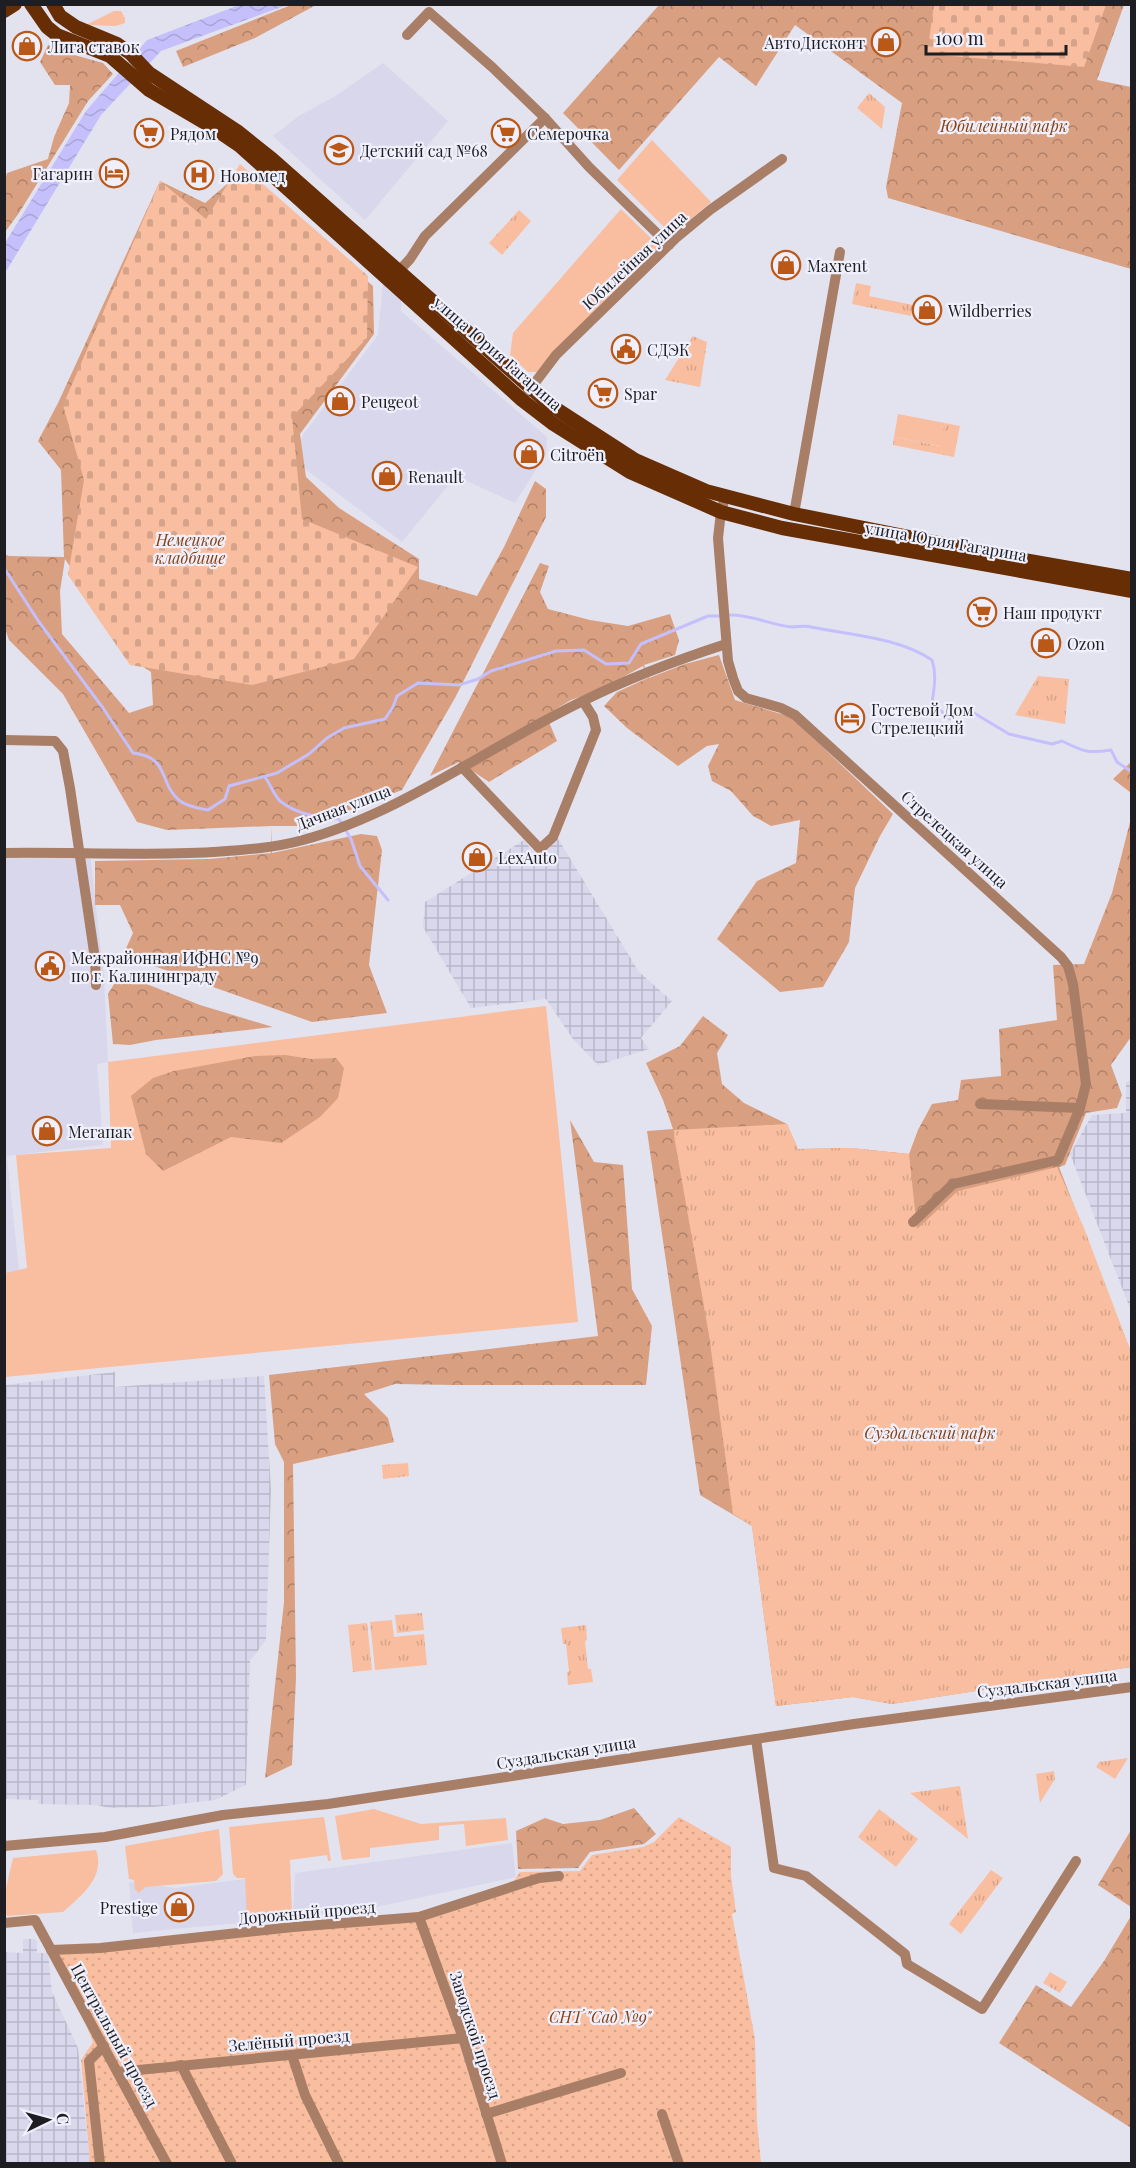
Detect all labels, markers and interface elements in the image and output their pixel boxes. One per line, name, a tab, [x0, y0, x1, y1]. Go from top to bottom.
scale bar	[926, 18, 1066, 56]
shop icon: АвтоДисконт	[870, 26, 902, 58]
text: 100 m	[935, 26, 984, 50]
shop icon: Лига ставок	[11, 30, 43, 62]
place label: АвтоДисконт	[763, 32, 865, 53]
place label: Лига ставок	[47, 36, 140, 57]
park label: Юбилейный парк	[939, 115, 1068, 136]
supermarket icon: Рядом	[133, 117, 165, 149]
supermarket icon: Семерочка	[490, 117, 522, 149]
place label: Рядом	[170, 123, 216, 144]
place label: Семерочка	[527, 123, 609, 144]
school or university icon: Детский сад №68	[323, 134, 355, 166]
place label: Детский сад №68	[360, 140, 488, 161]
hotel icon: Гагарин	[98, 157, 130, 189]
hospital icon: Новомед	[183, 159, 215, 191]
place label: Гагарин	[32, 163, 93, 184]
place label: Новомед	[220, 165, 286, 186]
street label: Юбилейная улица	[577, 206, 691, 314]
shop icon: Maxrent	[770, 249, 802, 281]
place label: Maxrent	[807, 255, 868, 276]
street label: улица Юрия Гагарина	[429, 291, 567, 415]
shop icon: Wildberries	[911, 294, 943, 326]
place label: Wildberries	[947, 300, 1032, 321]
public building icon: СДЭК	[610, 333, 642, 365]
place label: СДЭК	[647, 339, 690, 360]
supermarket icon: Spar	[587, 377, 619, 409]
place label: Spar	[624, 383, 657, 404]
shop icon: Peugeot	[324, 385, 356, 417]
place label: Peugeot	[361, 391, 419, 412]
shop icon: Citroën	[513, 438, 545, 470]
place label: Citroën	[550, 444, 605, 465]
shop icon: Renault	[371, 460, 403, 492]
place label: Renault	[408, 466, 464, 487]
street label: улица Юрия Гагарина	[863, 516, 1028, 566]
park label: Немецкое кладбище	[155, 529, 225, 568]
supermarket icon: Наш продукт	[966, 596, 998, 628]
place label: Наш продукт	[1003, 602, 1102, 623]
shop icon: Ozon	[1030, 627, 1062, 659]
place label: Ozon	[1067, 633, 1105, 654]
place label: Гостевой Дом Стрелецкий	[871, 699, 974, 738]
hotel icon: Гостевой Дом Стрелецкий	[834, 702, 866, 734]
street label: Дачная улица	[293, 779, 393, 835]
street label: Стрелецкая улица	[897, 785, 1013, 893]
shop icon: LexAuto	[461, 841, 493, 873]
place label: LexAuto	[498, 847, 557, 868]
place label: Межрайонная ИФНС №9 по г. Калининграду	[71, 947, 259, 986]
public building icon: Межрайонная ИФНС №9 по г. Калининграду	[34, 950, 66, 982]
shop icon: Мегапак	[31, 1115, 63, 1147]
place label: Мегапак	[68, 1121, 132, 1142]
park label: Суздальский парк	[864, 1422, 996, 1443]
street label: Суздальская улица	[976, 1664, 1118, 1702]
street label: Суздальская улица	[495, 1731, 637, 1773]
shop icon: Prestige	[163, 1891, 195, 1923]
street label: Дорожный проезд	[238, 1896, 377, 1928]
place label: Prestige	[100, 1897, 158, 1918]
street label: Центральный проезд	[67, 1959, 164, 2111]
street label: Заводской проезд	[445, 1969, 507, 2102]
park label: СНТ "Сад №9"	[549, 2006, 652, 2027]
street label: Зелёный проезд	[228, 2024, 351, 2056]
north arrow	[18, 2090, 78, 2150]
text: С	[52, 2112, 74, 2125]

